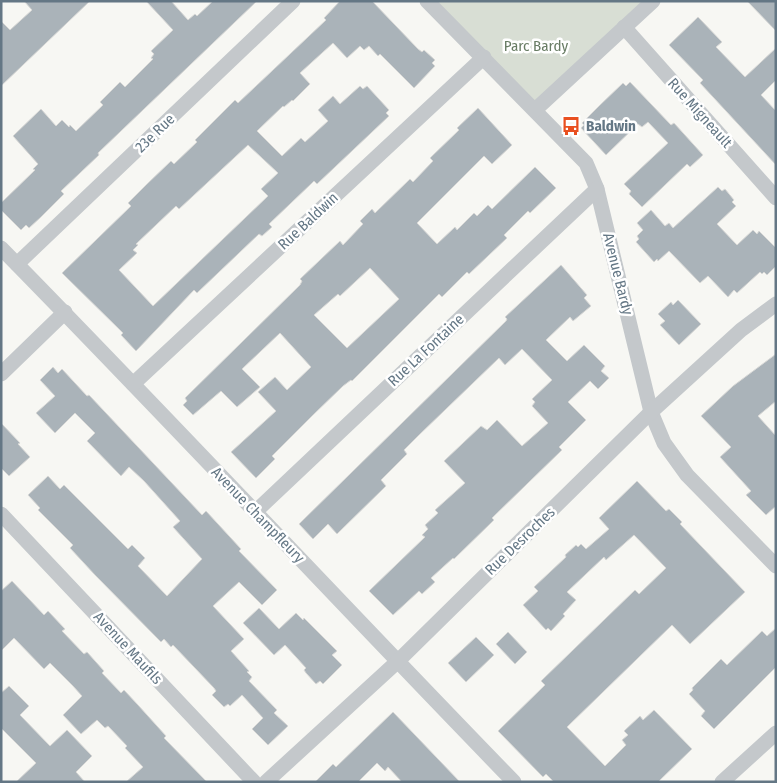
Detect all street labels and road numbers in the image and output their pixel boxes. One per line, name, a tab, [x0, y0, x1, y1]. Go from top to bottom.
street label: Rue Migneault	[664, 74, 736, 152]
street label: 23e Rue	[132, 110, 178, 156]
street label: Rue Baldwin	[274, 189, 342, 253]
street label: Avenue Bardy	[599, 231, 637, 317]
street label: Rue La Fontaine	[384, 310, 468, 390]
street label: Avenue Champfleury	[208, 463, 308, 567]
street label: Rue Desroches	[481, 503, 559, 579]
street label: Avenue Maufils	[90, 608, 166, 688]

